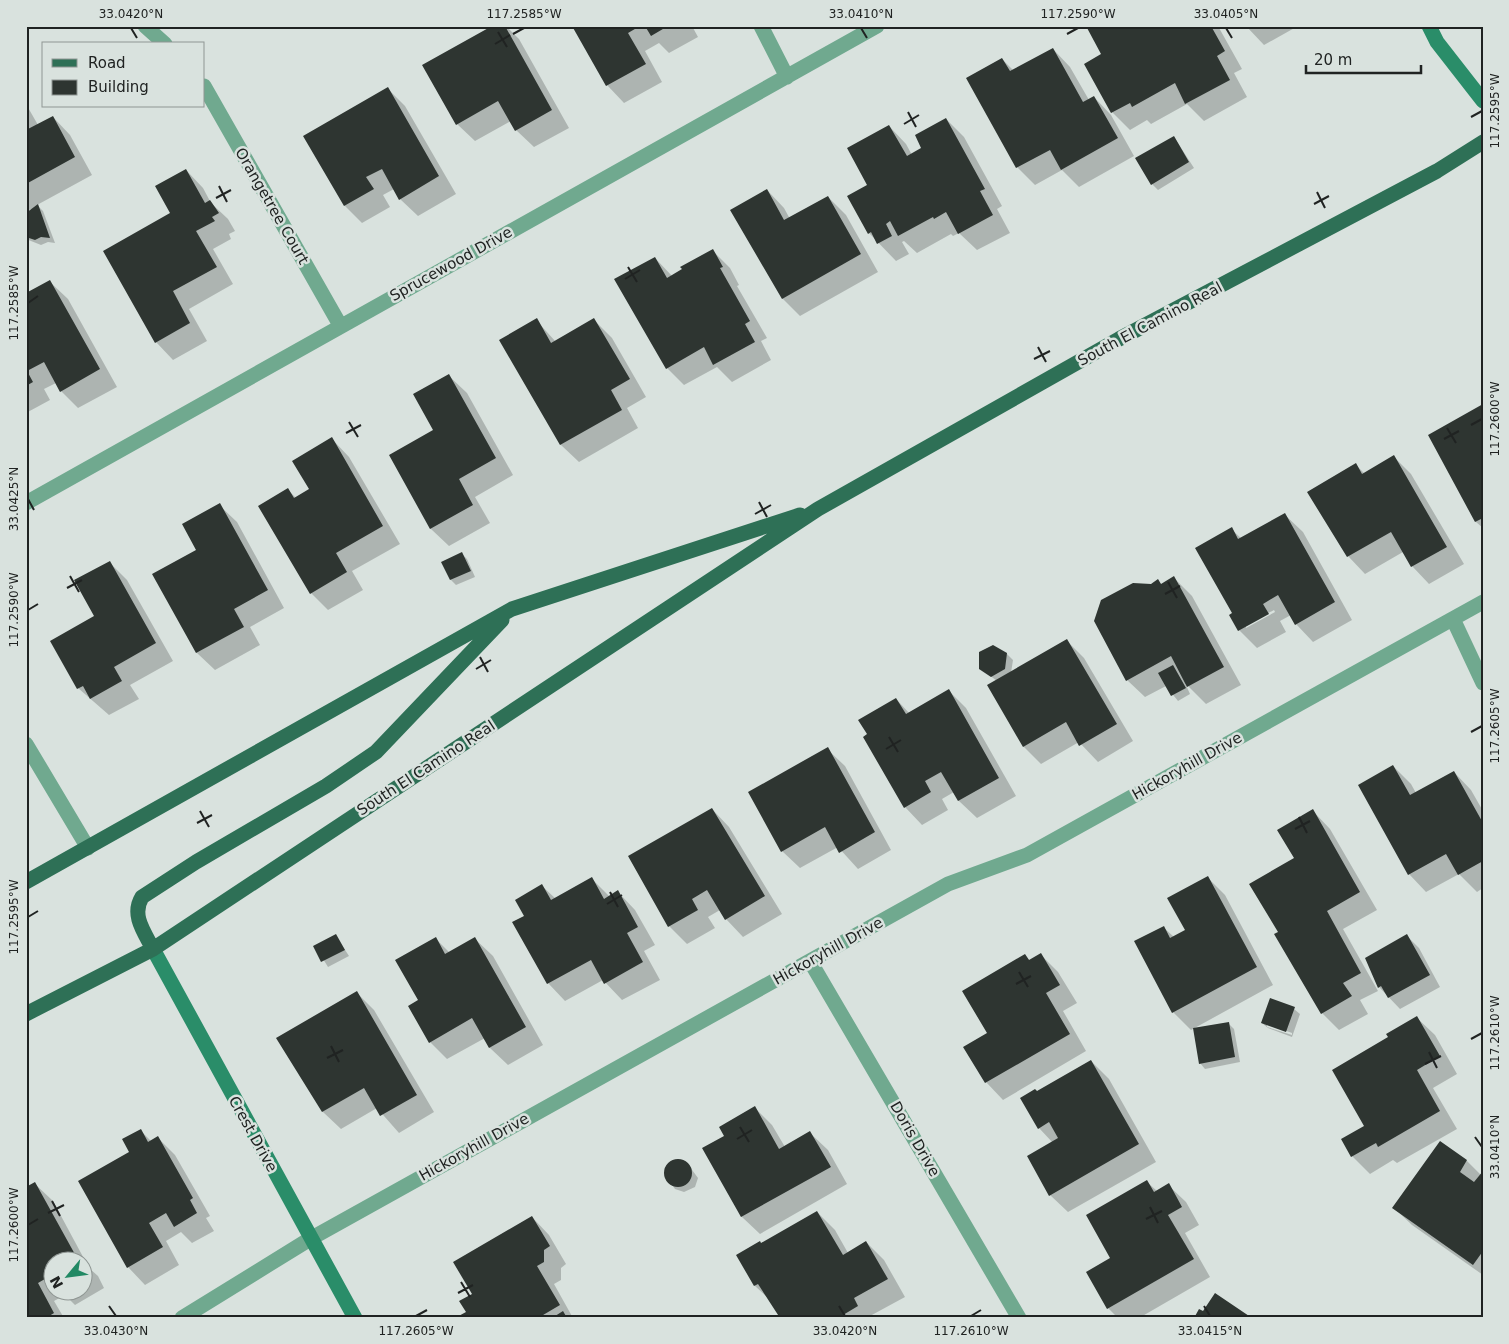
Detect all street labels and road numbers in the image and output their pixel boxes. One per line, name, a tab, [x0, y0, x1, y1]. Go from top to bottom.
street label: Orangetree Court	[231, 145, 313, 268]
street label: Sprucewood Drive	[387, 223, 515, 305]
street label: South El Camino Real	[1075, 278, 1225, 370]
street label: South El Camino Real	[354, 717, 498, 819]
street label: Hickoryhill Drive	[1129, 728, 1245, 804]
street label: Hickoryhill Drive	[770, 913, 886, 989]
street label: Crest Drive	[225, 1093, 281, 1175]
street label: Doris Drive	[886, 1098, 944, 1180]
street label: Hickoryhill Drive	[416, 1109, 532, 1185]

